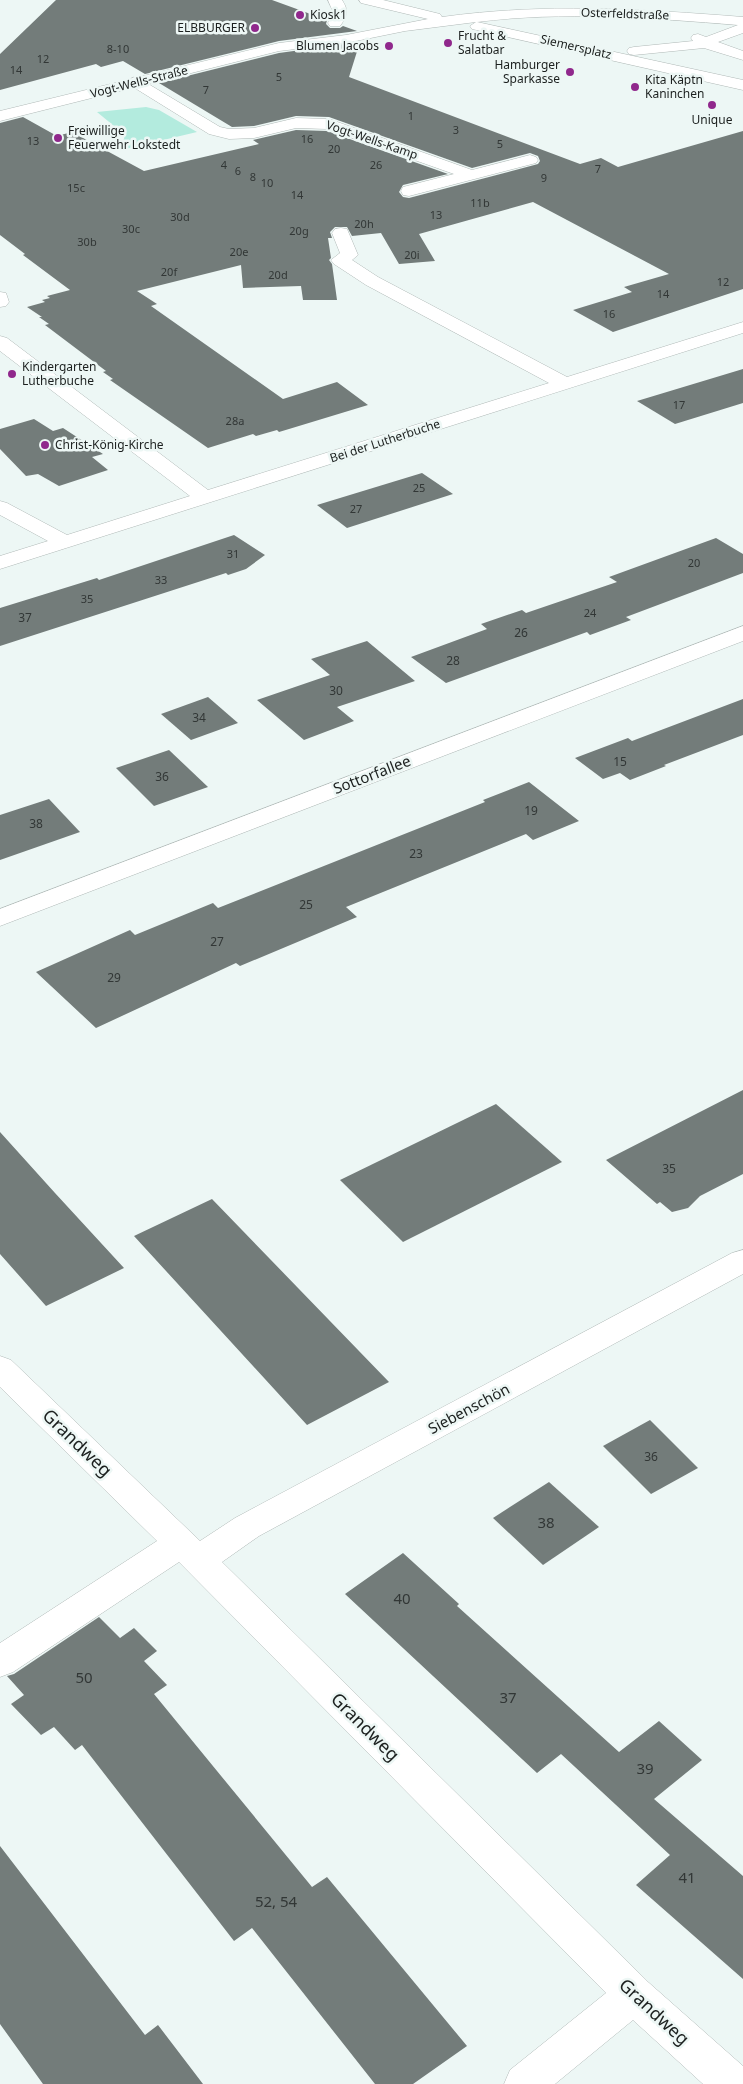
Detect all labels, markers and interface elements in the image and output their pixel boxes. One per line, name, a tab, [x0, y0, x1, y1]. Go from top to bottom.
street label: Osterfeldstraße	[581, 3, 670, 24]
place label: Kiosk1	[310, 6, 347, 23]
marker: Kiosk1	[294, 9, 306, 21]
place label: ELBBURGER	[177, 19, 246, 36]
marker: ELBBURGER	[249, 22, 261, 34]
place label: Frucht & Salatbar	[458, 27, 506, 58]
street label: Siemersplatz	[539, 30, 614, 63]
place label: Blumen Jacobs	[296, 37, 379, 54]
marker: Frucht & Salatbar	[442, 37, 454, 49]
marker: Blumen Jacobs	[383, 40, 395, 52]
house number: 8-10	[107, 41, 129, 56]
house number: 12	[37, 51, 49, 66]
place label: Hamburger Sparkasse	[494, 56, 560, 87]
street label: Vogt-Wells-Straße	[88, 61, 190, 102]
house number: 14	[10, 62, 23, 77]
marker: Hamburger Sparkasse	[564, 66, 576, 78]
house number: 5	[276, 69, 282, 84]
place label: Kita Käptn Kaninchen	[645, 71, 704, 102]
marker: Kita Käptn Kaninchen	[629, 81, 641, 93]
house number: 7	[203, 82, 209, 97]
marker: Unique	[706, 99, 718, 111]
house number: 1	[408, 108, 414, 123]
place label: Unique	[692, 111, 733, 128]
street label: Vogt-Wells-Kamp	[324, 116, 420, 163]
place label: Freiwillige Feuerwehr Lokstedt	[68, 122, 181, 153]
house number: 3	[453, 122, 459, 137]
house number: 16	[301, 131, 313, 146]
marker: Freiwillige Feuerwehr Lokstedt	[52, 132, 64, 144]
house number: 13	[27, 133, 39, 148]
house number: 5	[497, 136, 503, 151]
house number: 20	[328, 141, 340, 156]
house number: 4	[221, 157, 228, 172]
house number: 26	[370, 157, 382, 172]
house number: 7	[595, 161, 601, 176]
house number: 6	[235, 163, 241, 178]
house number: 8	[250, 169, 256, 184]
house number: 9	[541, 170, 547, 185]
house number: 10	[261, 175, 273, 190]
house number: 15c	[67, 180, 85, 195]
house number: 14	[291, 187, 304, 202]
house number: 11b	[470, 195, 490, 210]
house number: 13	[430, 207, 442, 222]
house number: 30d	[170, 209, 190, 224]
house number: 20h	[354, 216, 374, 231]
house number: 30c	[122, 221, 140, 236]
house number: 20g	[289, 223, 309, 238]
house number: 30b	[77, 234, 97, 249]
house number: 20e	[230, 244, 248, 259]
house number: 20i	[404, 247, 420, 262]
house number: 20f	[161, 264, 178, 279]
house number: 20d	[268, 267, 288, 282]
house number: 12	[717, 274, 729, 289]
house number: 14	[657, 286, 670, 301]
house number: 16	[603, 306, 615, 321]
place label: Kindergarten Lutherbuche	[22, 358, 97, 389]
marker: Kindergarten Lutherbuche	[6, 368, 18, 380]
house number: 17	[673, 397, 685, 412]
house number: 28a	[226, 413, 244, 428]
street label: Bei der Lutherbuche	[328, 415, 442, 466]
place label: Christ-König-Kirche	[55, 436, 164, 453]
marker: Christ-König-Kirche	[39, 439, 51, 451]
house number: 25	[413, 480, 425, 495]
house number: 27	[350, 501, 362, 516]
house number: 31	[227, 546, 239, 561]
house number: 20	[688, 555, 700, 570]
house number: 33	[155, 572, 167, 587]
house number: 35	[81, 591, 93, 606]
house number: 24	[584, 605, 597, 620]
house number: 37	[18, 609, 32, 626]
house number: 26	[514, 624, 528, 641]
house number: 28	[446, 652, 460, 669]
house number: 30	[329, 682, 343, 699]
house number: 34	[192, 709, 206, 726]
street label: Sottorfallee	[330, 750, 413, 798]
house number: 15	[613, 753, 627, 770]
house number: 36	[155, 768, 169, 785]
house number: 19	[524, 802, 538, 819]
house number: 38	[29, 815, 43, 832]
house number: 23	[409, 845, 423, 862]
house number: 25	[299, 896, 313, 913]
house number: 27	[210, 933, 224, 950]
house number: 29	[107, 969, 121, 986]
house number: 35	[662, 1160, 676, 1177]
street label: Siebenschön	[424, 1378, 513, 1438]
street label: Grandweg	[38, 1403, 118, 1481]
house number: 36	[644, 1448, 658, 1465]
house number: 38	[537, 1512, 555, 1532]
house number: 40	[393, 1588, 411, 1608]
house number: 50	[75, 1667, 93, 1687]
street label: Grandweg	[326, 1687, 405, 1766]
house number: 37	[499, 1687, 517, 1707]
house number: 39	[636, 1758, 654, 1778]
house number: 41	[678, 1867, 696, 1887]
house number: 52, 54	[255, 1891, 298, 1911]
street label: Grandweg	[614, 1973, 695, 2050]

